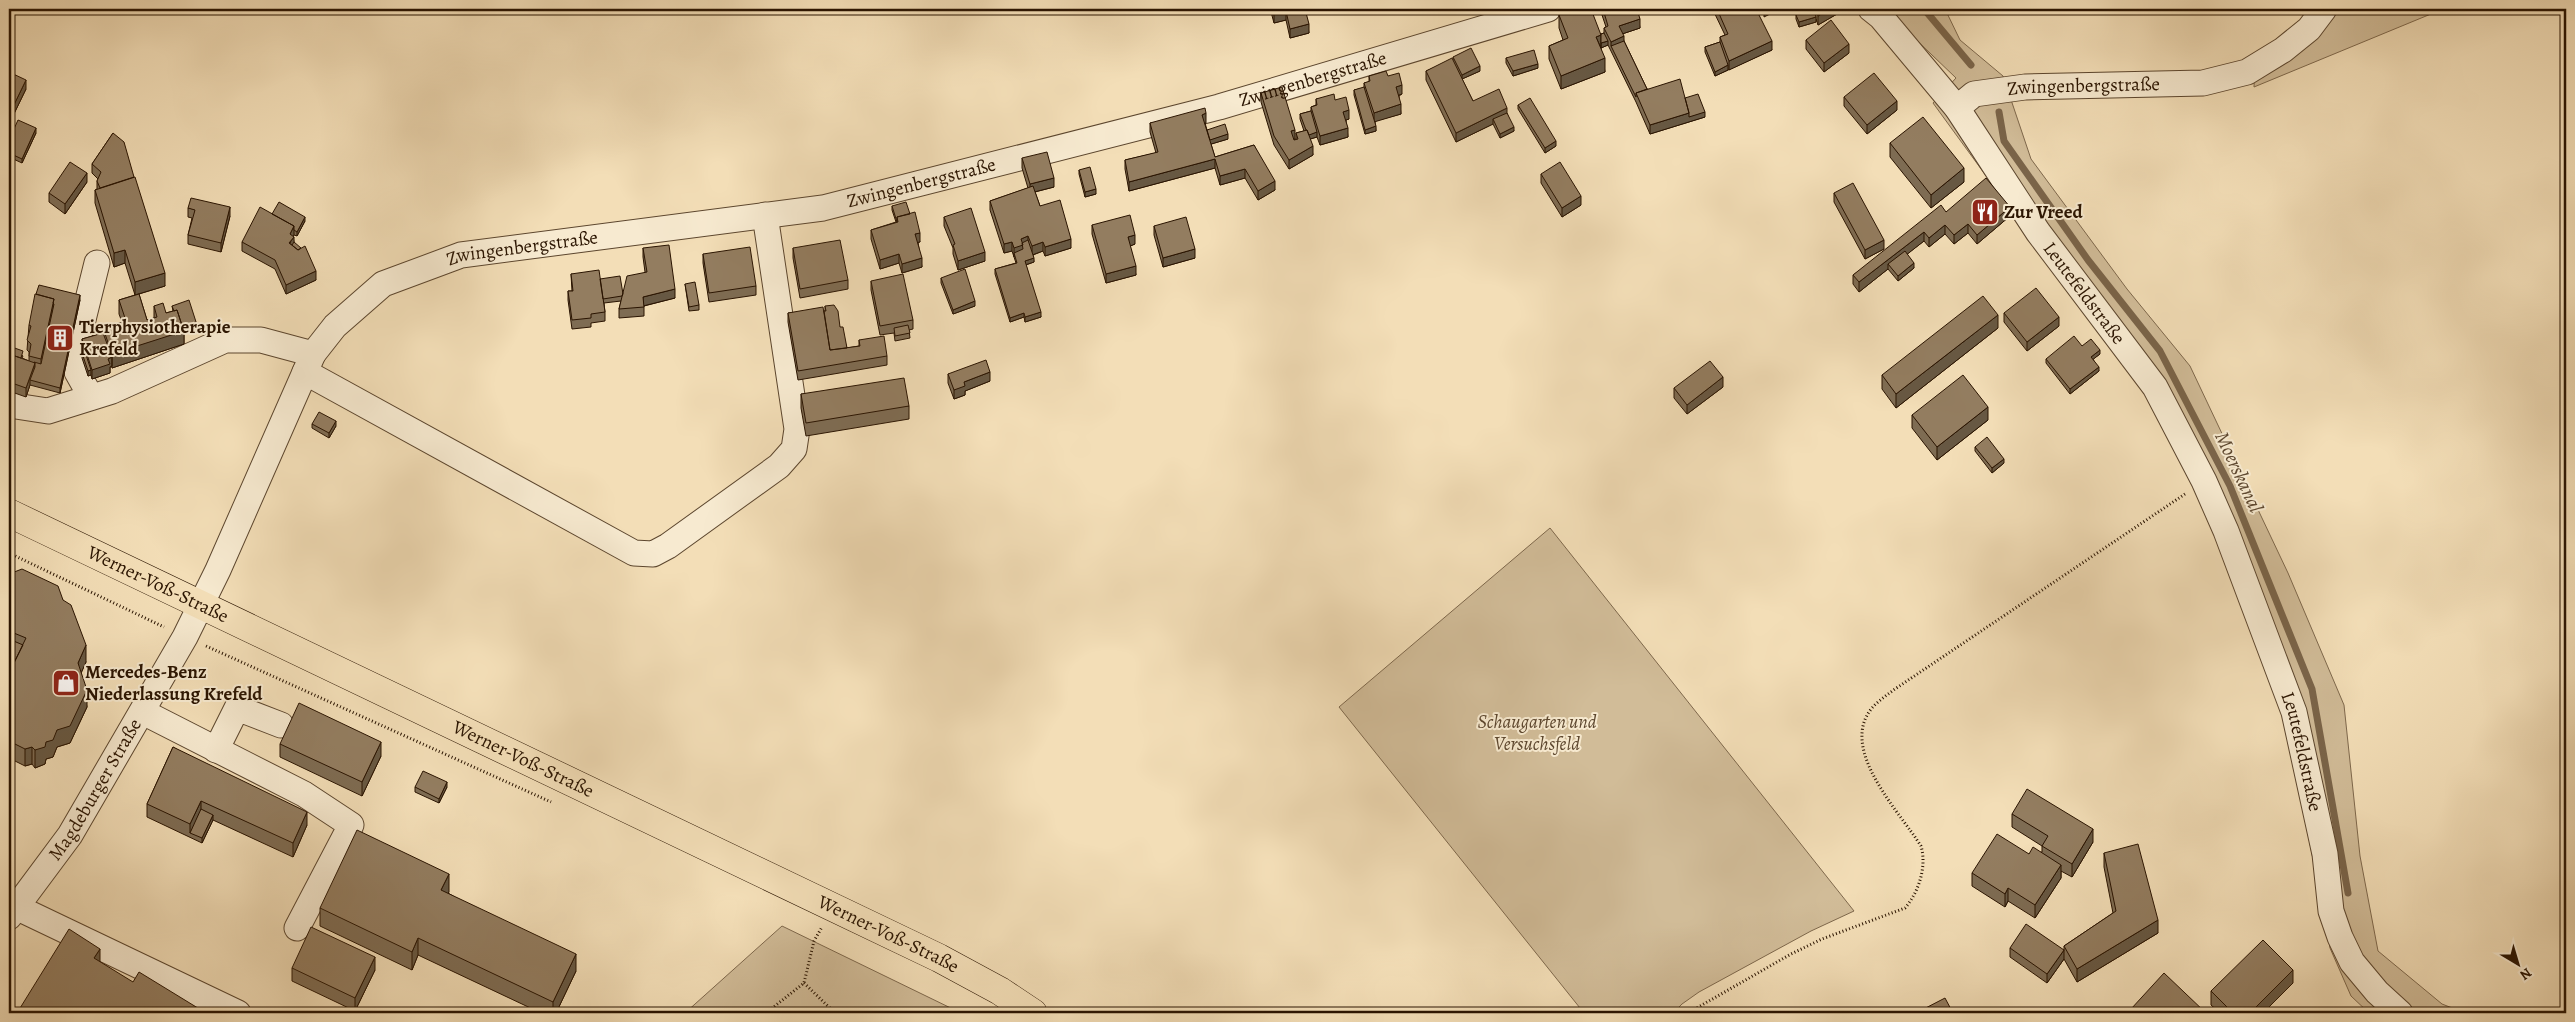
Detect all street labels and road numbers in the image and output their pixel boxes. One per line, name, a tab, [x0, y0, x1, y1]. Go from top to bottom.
street label: Zwingenbergstraße	[1236, 45, 1390, 113]
street label: Zwingenbergstraße	[2006, 71, 2160, 102]
street label: Zwingenbergstraße	[844, 151, 999, 214]
street label: Zwingenbergstraße	[443, 224, 599, 272]
street label: Leutefeldstraße	[2037, 236, 2131, 350]
street label: Werner-Voß-Straße	[82, 539, 233, 629]
street label: Leutefeldstraße	[2275, 688, 2328, 814]
street label: Magdeburger Straße	[42, 714, 148, 866]
street label: Werner-Voß-Straße	[447, 714, 598, 804]
street label: Werner-Voß-Straße	[813, 888, 964, 979]

